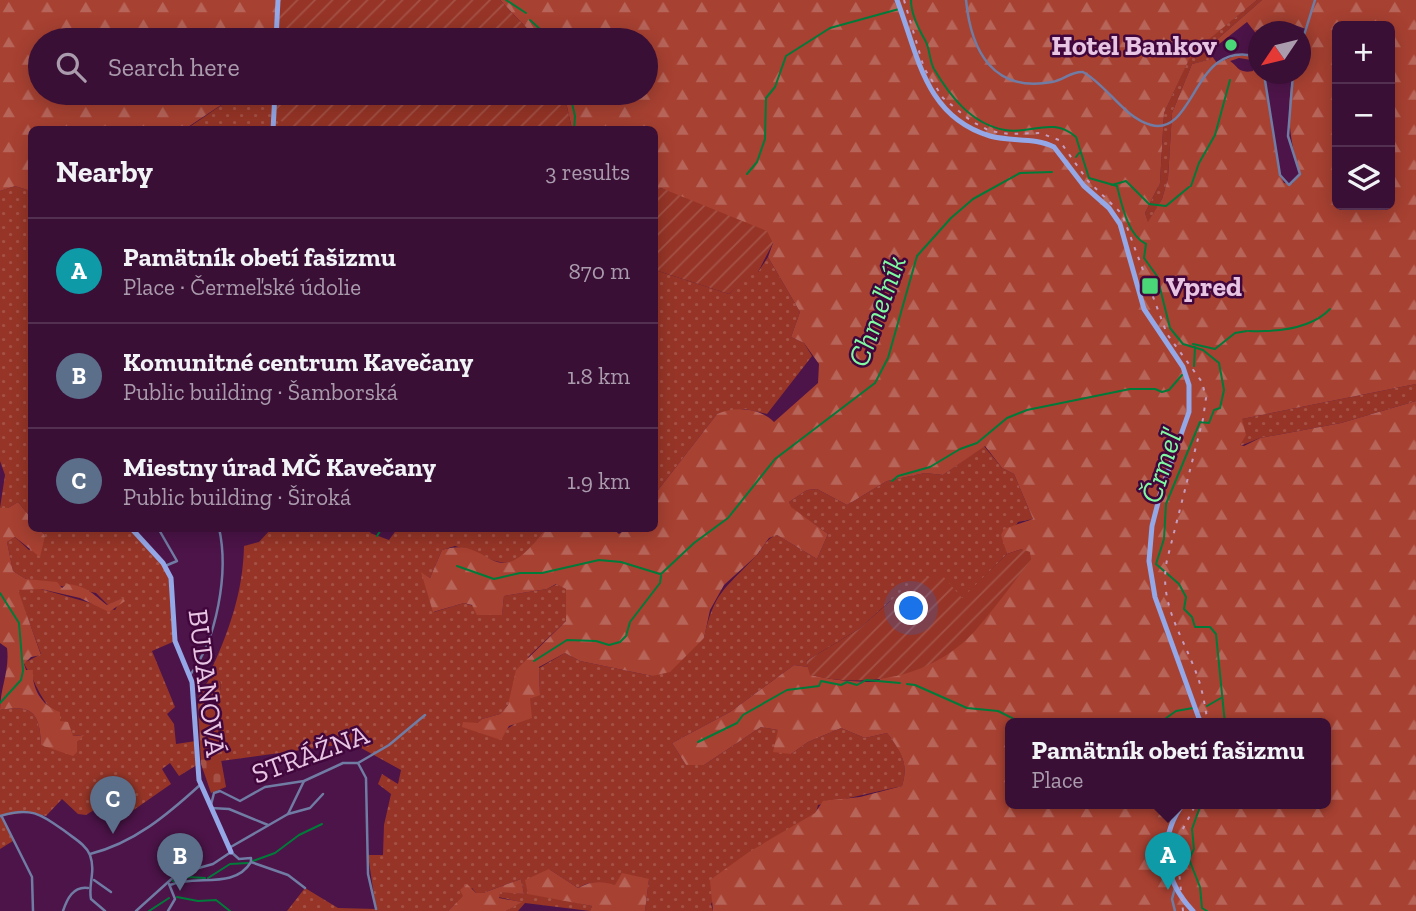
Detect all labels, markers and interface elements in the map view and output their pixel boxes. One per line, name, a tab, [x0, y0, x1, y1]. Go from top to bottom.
north arrow	[1248, 21, 1311, 84]
map controls	[1332, 21, 1395, 210]
button: +	[1332, 21, 1395, 84]
search box	[28, 28, 658, 105]
place label: Hotel Bankov	[1051, 29, 1217, 62]
marker: Hotel Bankov	[1223, 37, 1239, 53]
icon: search	[52, 48, 90, 86]
text: Search here	[108, 51, 240, 83]
button: −	[1332, 84, 1395, 147]
button: layers	[1332, 147, 1395, 210]
text: Nearby	[56, 154, 153, 190]
text: 3 results	[545, 158, 630, 186]
text: Pamätník obetí fašizmu	[123, 241, 396, 273]
water label: Chmeľník	[840, 250, 914, 372]
text: A	[71, 257, 87, 285]
text: 870 m	[568, 257, 630, 285]
place label: Vpred	[1166, 270, 1242, 303]
text: Place · Čermeľské údolie	[123, 273, 361, 301]
marker: Vpred	[1140, 276, 1160, 296]
text: Komunitné centrum Kavečany	[123, 346, 473, 378]
text: B	[72, 362, 86, 390]
text: 1.8 km	[567, 362, 630, 390]
text: Public building · Šamborská	[123, 378, 398, 406]
water label: Črmeľ	[1133, 423, 1191, 507]
text: Miestny úrad MČ Kavečany	[123, 451, 436, 483]
text: C	[72, 467, 86, 495]
text: 1.9 km	[567, 467, 630, 495]
text: Public building · Široká	[123, 483, 351, 511]
your location	[894, 591, 928, 625]
street label: BUDANOVÁ	[182, 607, 233, 759]
street label: STRÁŽNA	[247, 717, 374, 790]
popup	[1005, 718, 1331, 809]
text: Pamätník obetí fašizmu	[1032, 734, 1304, 766]
text: Place	[1032, 766, 1083, 794]
pin: C	[90, 776, 136, 834]
pin: A	[1145, 832, 1191, 890]
pin: B	[157, 833, 203, 891]

